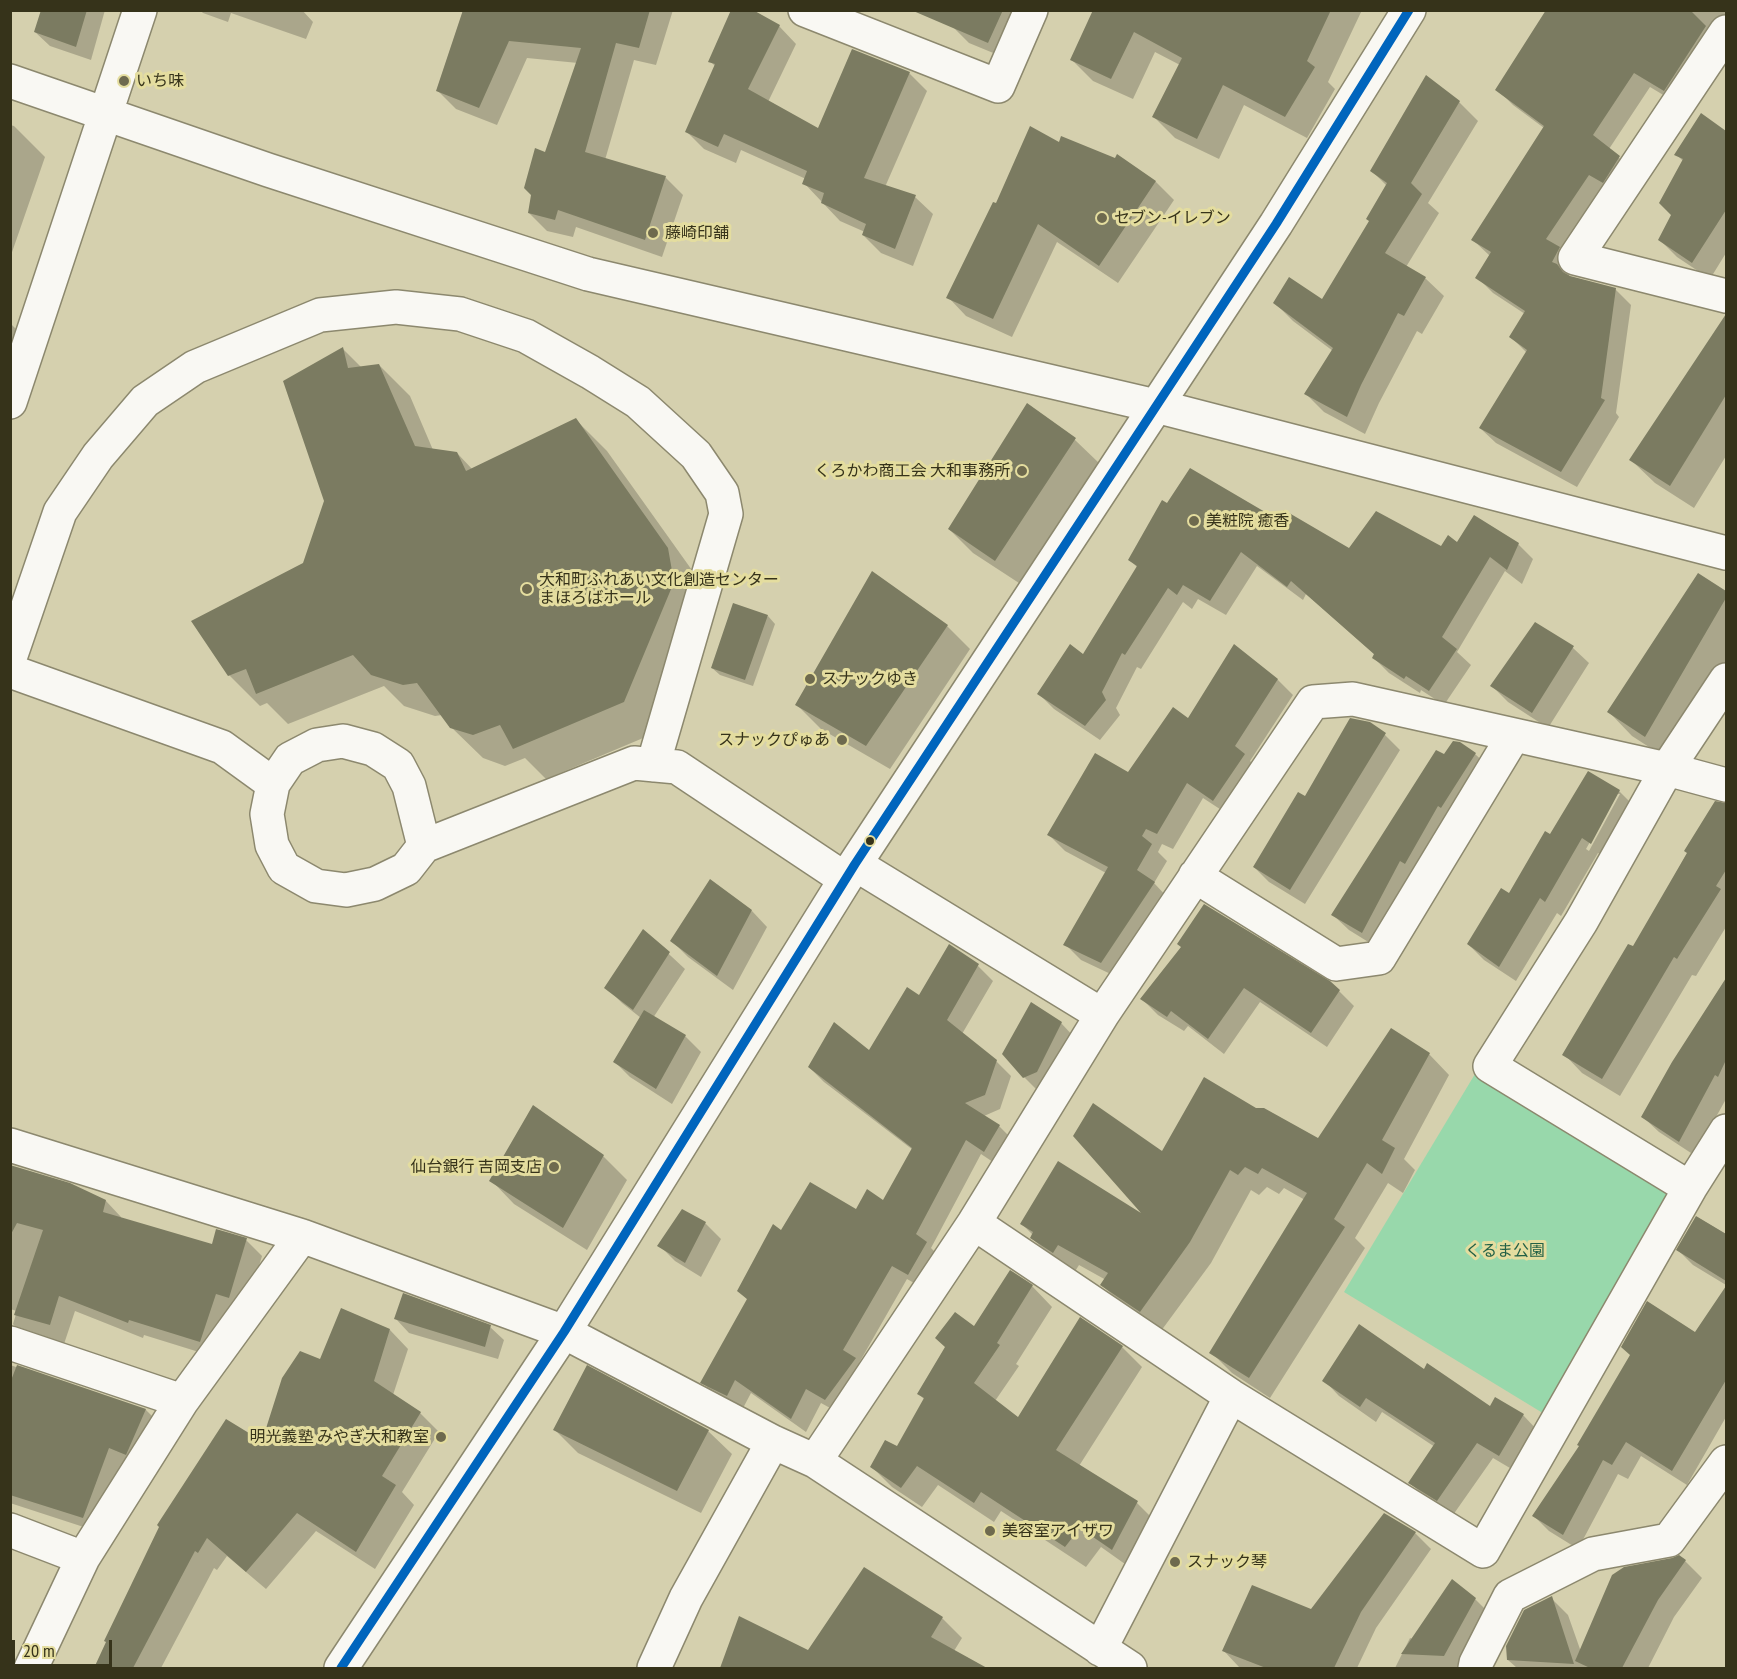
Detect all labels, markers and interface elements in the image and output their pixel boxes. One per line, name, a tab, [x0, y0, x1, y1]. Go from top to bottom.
place label: いち味	[136, 71, 184, 91]
marker: いち味	[117, 74, 131, 88]
place label: セブン-イレブン	[1114, 208, 1231, 228]
marker: セブン-イレブン	[1095, 211, 1109, 225]
place label: 藤崎印舗	[665, 223, 729, 243]
marker: 藤崎印舗	[646, 226, 660, 240]
place label: くろかわ商工会 大和事務所	[815, 461, 1010, 481]
marker: くろかわ商工会 大和事務所	[1015, 464, 1029, 478]
place label: 美粧院 癒香	[1206, 511, 1289, 531]
marker: 美粧院 癒香	[1187, 514, 1201, 528]
place label: 大和町ふれあい文化創造センター まほろばホール	[539, 570, 779, 608]
marker: 大和町ふれあい文化創造センター まほろばホール	[520, 582, 534, 596]
place label: スナックゆき	[822, 669, 918, 689]
marker: スナックゆき	[803, 672, 817, 686]
place label: スナックぴゅあ	[718, 730, 830, 750]
marker: スナックぴゅあ	[835, 733, 849, 747]
unlabelled marker	[864, 835, 876, 847]
place label: 仙台銀行 吉岡支店	[411, 1157, 542, 1177]
marker: 仙台銀行 吉岡支店	[547, 1160, 561, 1174]
park label: くるま公園	[1465, 1241, 1545, 1261]
place label: 明光義塾 みやぎ大和教室	[250, 1427, 429, 1447]
marker: 明光義塾 みやぎ大和教室	[434, 1430, 448, 1444]
place label: 美容室アイザワ	[1002, 1521, 1114, 1541]
marker: 美容室アイザワ	[983, 1524, 997, 1538]
place label: スナック琴	[1187, 1552, 1267, 1572]
marker: スナック琴	[1168, 1555, 1182, 1569]
scale bar	[15, 1628, 116, 1666]
text: 20 m	[23, 1639, 55, 1662]

